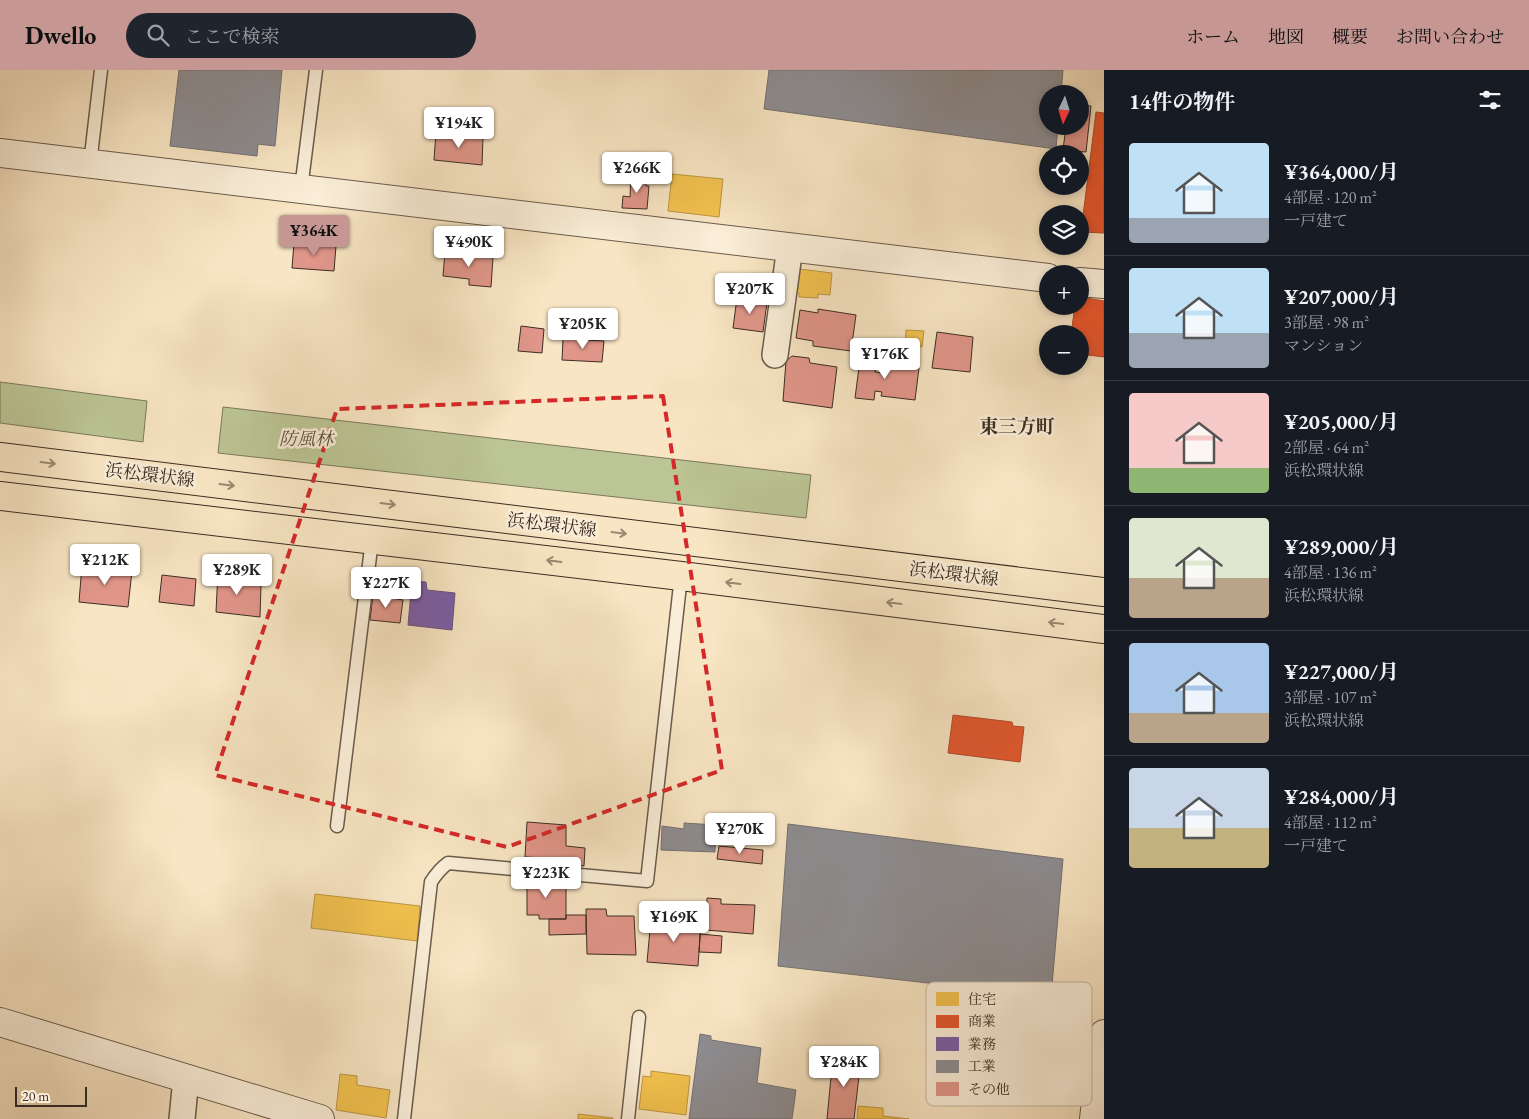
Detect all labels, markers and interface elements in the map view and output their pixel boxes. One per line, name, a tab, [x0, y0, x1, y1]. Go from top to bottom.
search box	[126, 13, 476, 58]
text: Dwello	[25, 20, 96, 51]
icon: search	[144, 21, 172, 49]
text: ここで検索	[184, 24, 279, 49]
text: ホーム	[1186, 25, 1240, 48]
text: 地図	[1268, 25, 1304, 48]
text: 概要	[1332, 25, 1368, 48]
text: お問い合わせ	[1396, 25, 1504, 48]
north arrow	[1039, 85, 1089, 135]
map controls	[1039, 85, 1089, 375]
icon: filters	[1476, 86, 1504, 114]
text: 14件の物件	[1129, 88, 1235, 115]
pin: ¥194K	[424, 106, 494, 149]
text: ¥194K	[435, 112, 483, 133]
button: locate	[1039, 145, 1089, 195]
pin: ¥266K	[602, 152, 672, 194]
text: ¥266K	[613, 157, 661, 178]
text: ¥364,000/月	[1284, 158, 1399, 185]
icon: home	[1169, 163, 1229, 223]
text: 4部屋 · 120 m²	[1284, 187, 1377, 208]
button: layers	[1039, 205, 1089, 255]
text: 一戸建て	[1284, 210, 1348, 231]
pin: ¥364K	[279, 214, 349, 257]
text: ¥364K	[290, 220, 338, 241]
pin: ¥490K	[434, 226, 504, 268]
text: ¥490K	[445, 231, 493, 252]
button: +	[1039, 265, 1089, 315]
pin: ¥207K	[715, 272, 785, 315]
text: ¥207K	[726, 278, 774, 299]
text: ¥207,000/月	[1284, 283, 1399, 310]
icon: home	[1169, 288, 1229, 348]
pin: ¥205K	[548, 308, 618, 350]
text: 3部屋 · 98 m²	[1284, 312, 1369, 333]
text: ¥205K	[559, 313, 607, 334]
button: −	[1039, 325, 1089, 375]
text: マンション	[1284, 335, 1363, 356]
pin: ¥176K	[850, 338, 920, 380]
text: ¥176K	[861, 343, 909, 364]
text: ¥205,000/月	[1284, 408, 1399, 435]
icon: home	[1169, 413, 1229, 473]
district label: 東三方町	[979, 414, 1055, 439]
park label: 防風林	[279, 427, 336, 450]
text: 2部屋 · 64 m²	[1284, 437, 1369, 458]
one-way arrow	[40, 458, 56, 468]
street label: 浜松環状線	[104, 458, 196, 491]
text: 浜松環状線	[1284, 460, 1364, 481]
one-way arrow	[219, 480, 235, 490]
one-way arrow	[380, 500, 396, 510]
street label: 浜松環状線	[506, 508, 598, 541]
one-way arrow	[611, 528, 627, 538]
text: ¥289,000/月	[1284, 533, 1399, 560]
icon: home	[1169, 538, 1229, 598]
pin: ¥212K	[70, 544, 140, 586]
text: ¥212K	[81, 549, 129, 570]
pin: ¥289K	[202, 554, 272, 596]
one-way arrow	[547, 556, 563, 566]
street label: 浜松環状線	[908, 557, 1000, 590]
text: ¥289K	[213, 559, 261, 580]
text: 4部屋 · 136 m²	[1284, 562, 1377, 583]
pin: ¥227K	[351, 566, 421, 609]
text: ¥227K	[362, 572, 410, 593]
one-way arrow	[725, 578, 741, 588]
text: 浜松環状線	[1284, 585, 1364, 606]
one-way arrow	[887, 598, 903, 608]
one-way arrow	[1048, 618, 1064, 628]
text: ¥227,000/月	[1284, 658, 1399, 685]
icon: home	[1169, 663, 1229, 723]
text: 3部屋 · 107 m²	[1284, 687, 1377, 708]
text: 浜松環状線	[1284, 710, 1364, 731]
text: ¥284,000/月	[1284, 783, 1399, 810]
icon: home	[1169, 788, 1229, 848]
pin: ¥270K	[705, 812, 775, 855]
text: 4部屋 · 112 m²	[1284, 812, 1377, 833]
text: ¥270K	[716, 818, 764, 839]
text: 一戸建て	[1284, 835, 1348, 856]
pin: ¥223K	[511, 856, 581, 899]
text: ¥223K	[522, 862, 570, 883]
pin: ¥169K	[639, 900, 709, 943]
text: ¥169K	[650, 906, 698, 927]
legend	[926, 982, 1092, 1106]
text: 住宅	[968, 990, 996, 1008]
text: 商業	[968, 1012, 996, 1030]
text: 業務	[968, 1035, 996, 1053]
pin: ¥284K	[809, 1046, 879, 1088]
text: ¥284K	[820, 1051, 868, 1072]
text: 工業	[968, 1057, 996, 1075]
text: その他	[968, 1080, 1010, 1098]
scale bar	[15, 1084, 88, 1107]
text: 20 m	[22, 1087, 49, 1105]

